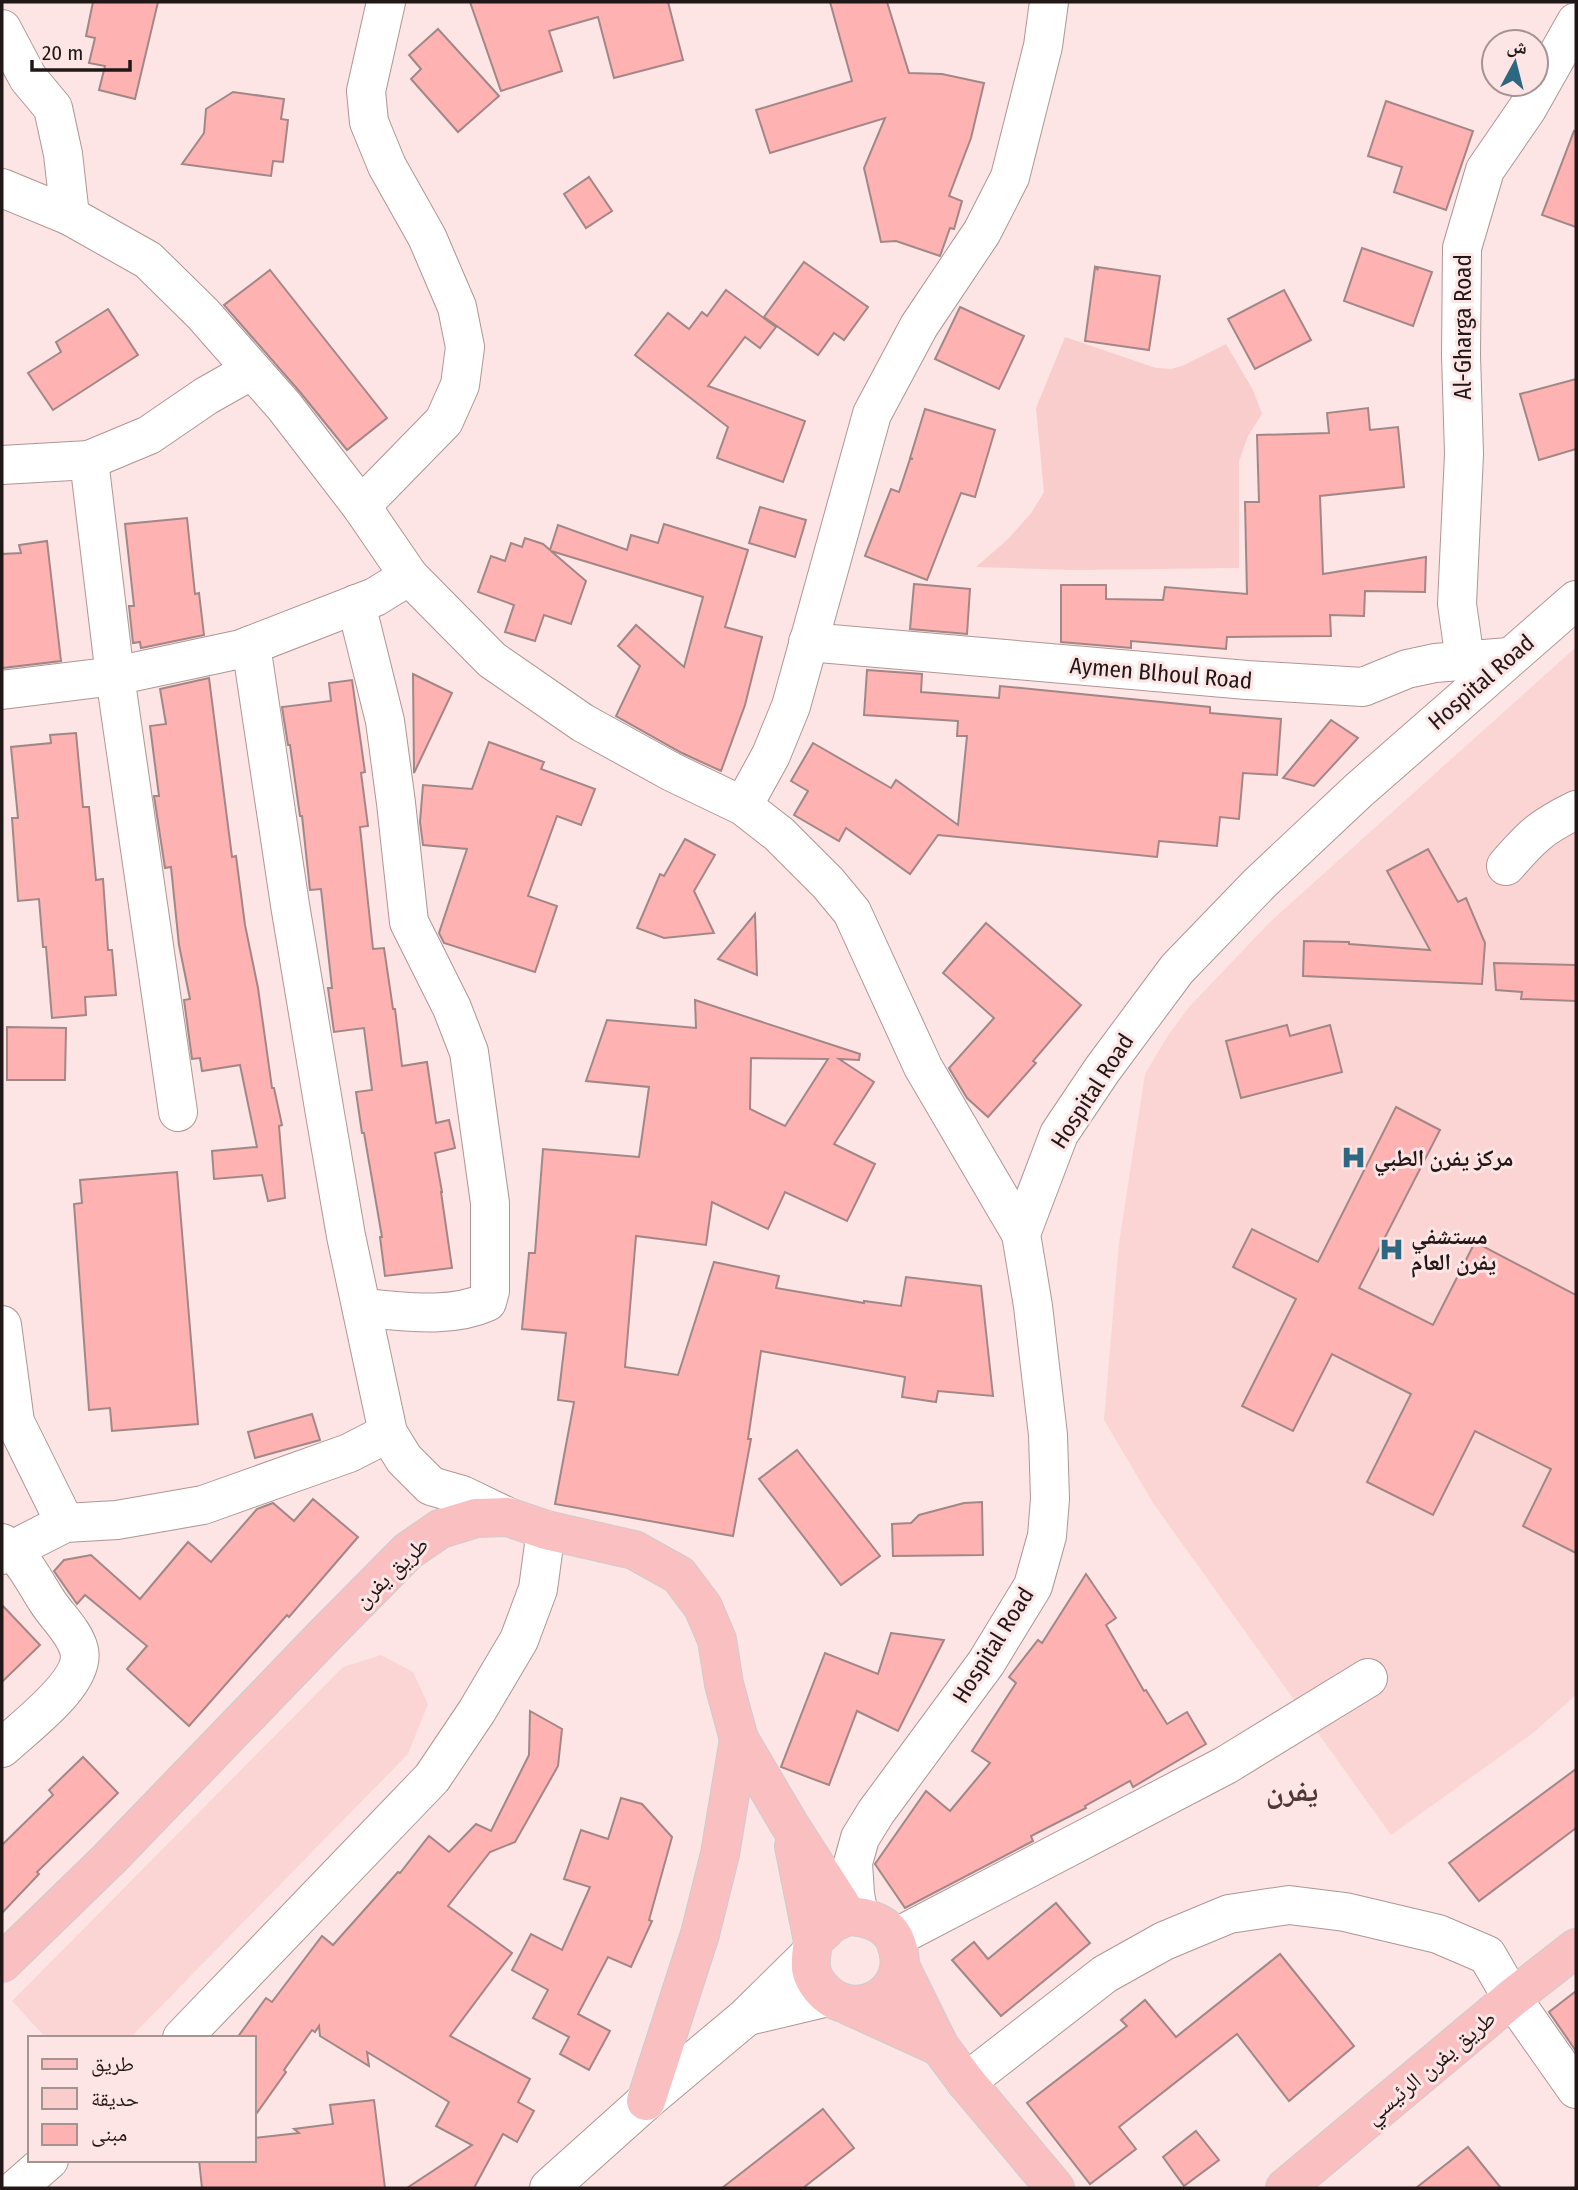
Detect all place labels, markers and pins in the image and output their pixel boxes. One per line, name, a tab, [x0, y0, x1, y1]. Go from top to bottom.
hospital icon: مركز يفرن الطبي	[1340, 1144, 1368, 1172]
place label: مركز يفرن الطبي	[1374, 1144, 1514, 1177]
place label: مستشفي يفرن العام	[1411, 1222, 1496, 1278]
hospital icon: مستشفي يفرن العام	[1377, 1235, 1405, 1263]

